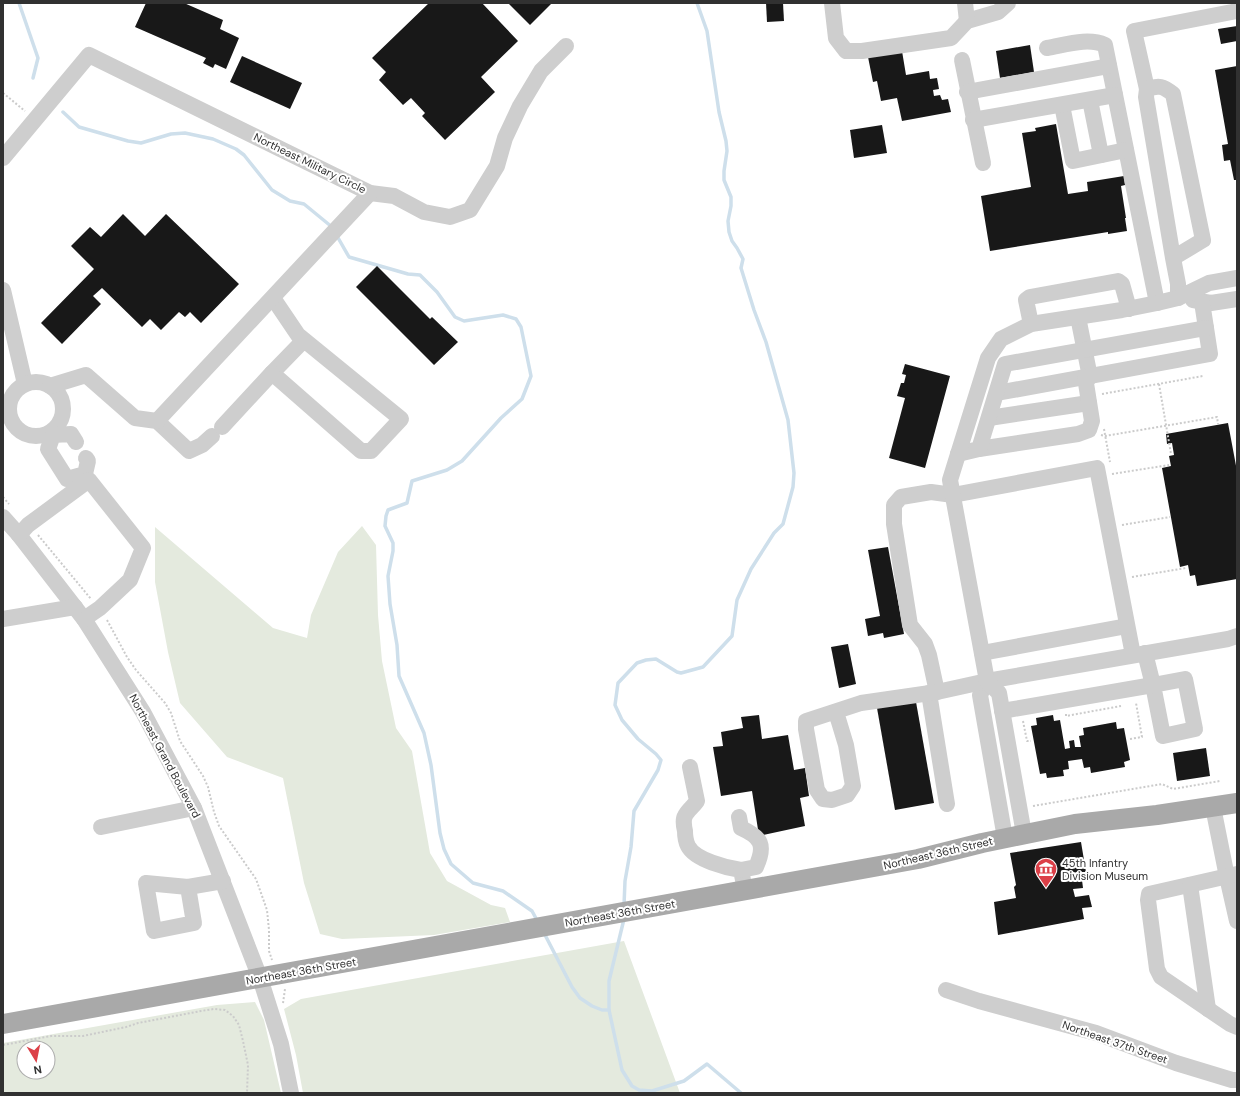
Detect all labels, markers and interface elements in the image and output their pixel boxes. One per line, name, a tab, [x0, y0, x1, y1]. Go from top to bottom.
street label: Northeast Military Circle	[251, 130, 369, 196]
street label: Northeast Grand Boulevard	[126, 692, 204, 820]
street label: Northeast 36th Street	[882, 834, 994, 872]
museum icon: 45th Infantry Division Museum	[1033, 856, 1059, 889]
place label: 45th Infantry Division Museum	[1062, 856, 1148, 883]
street label: Northeast 36th Street	[564, 896, 676, 930]
street label: Northeast 36th Street	[245, 954, 357, 988]
street label: Northeast 37th Street	[1060, 1017, 1170, 1067]
north arrow	[16, 1040, 56, 1080]
text: N	[33, 1062, 43, 1077]

